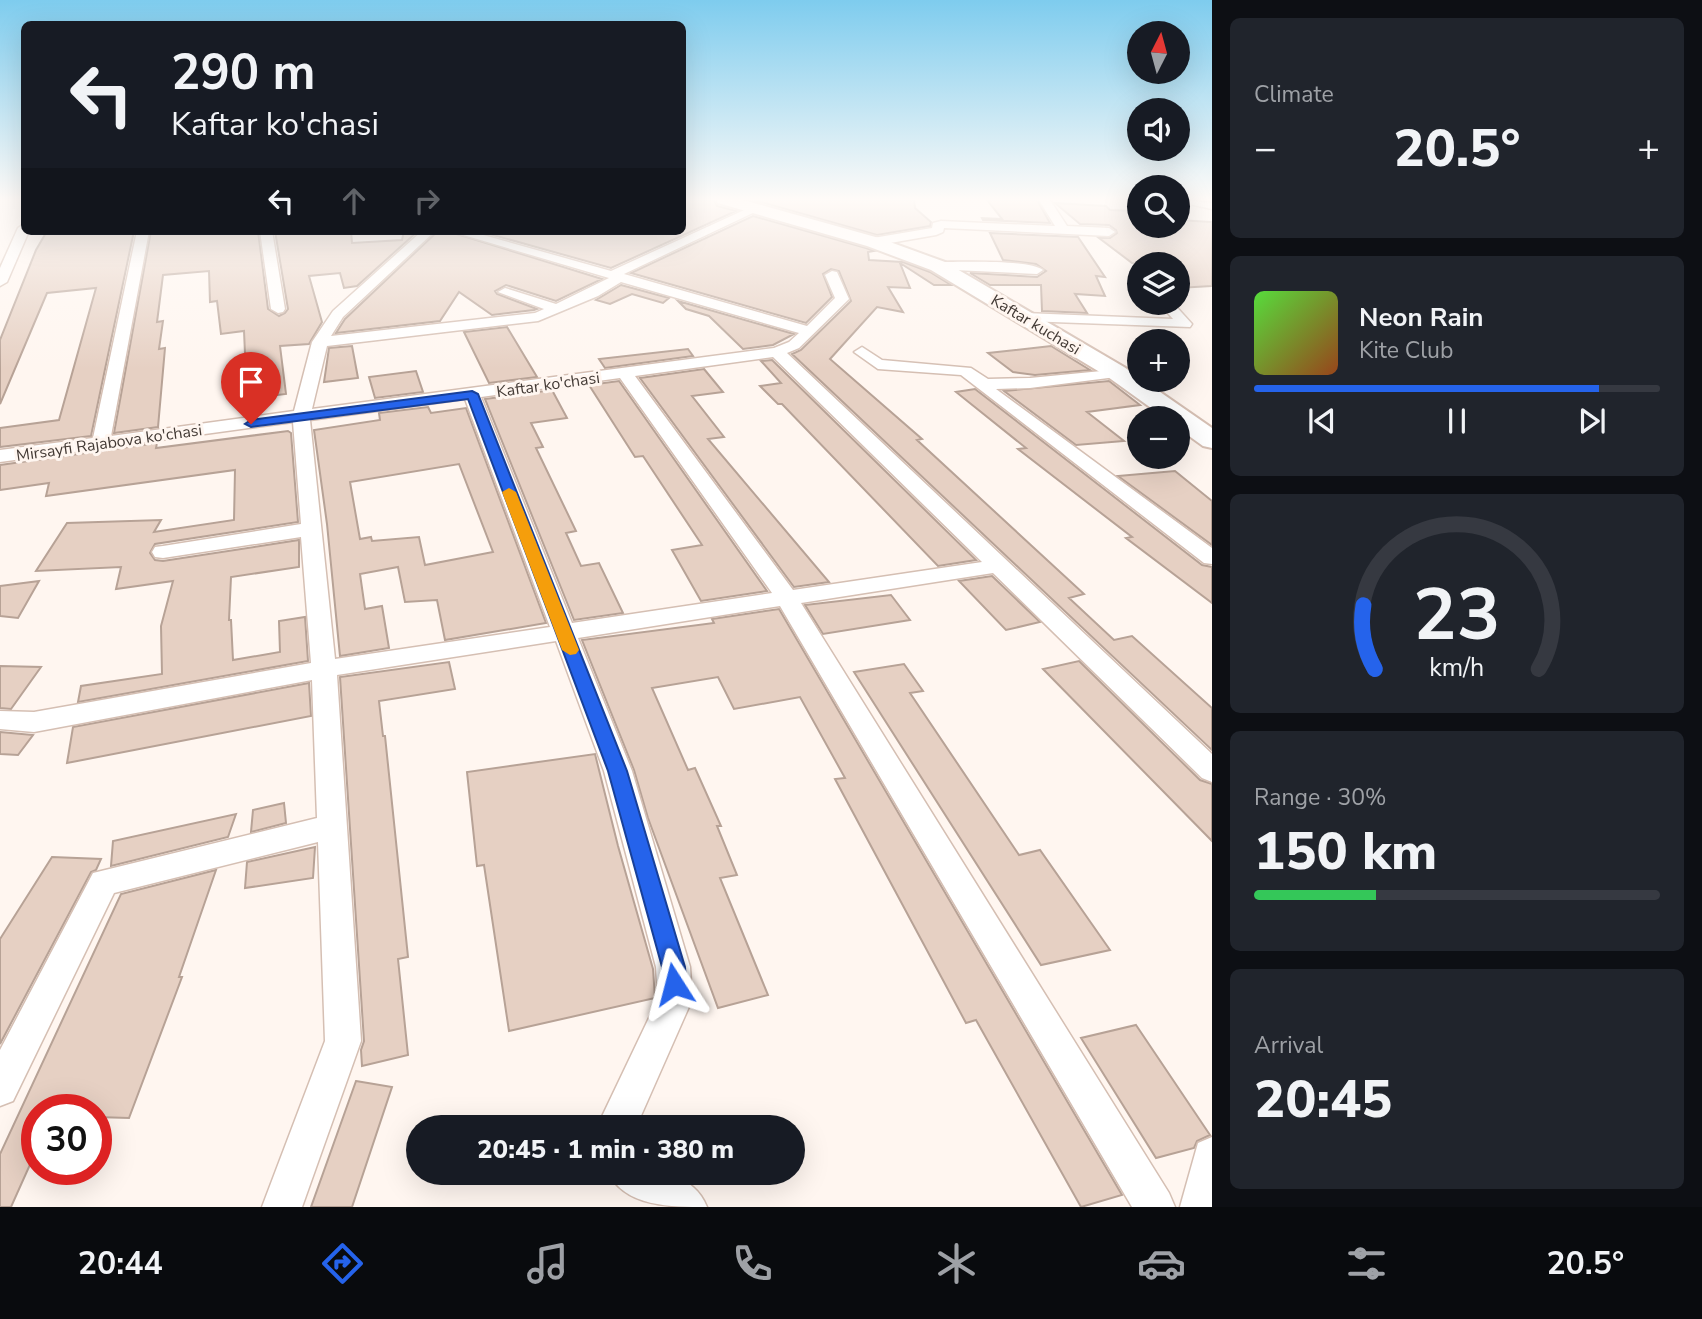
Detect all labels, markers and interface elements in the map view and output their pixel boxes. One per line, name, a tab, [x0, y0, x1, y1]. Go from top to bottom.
north arrow	[1127, 21, 1190, 84]
map controls	[1127, 21, 1190, 469]
text: 290 m	[171, 39, 315, 106]
icon: left	[56, 49, 147, 140]
text: Climate	[1254, 79, 1334, 110]
button: sound	[1127, 98, 1190, 161]
text: Kaftar ko'chasi	[171, 103, 379, 146]
text: 20.5°	[1393, 113, 1521, 184]
text: −	[1254, 123, 1277, 174]
text: +	[1637, 123, 1660, 174]
button: search	[1127, 175, 1190, 238]
icon: left	[262, 182, 300, 220]
icon: ahead	[335, 182, 373, 220]
icon: right	[408, 182, 446, 220]
button: layers	[1127, 252, 1190, 315]
street label: Kaftar kuchasi	[987, 289, 1084, 360]
text: Neon Rain	[1359, 300, 1484, 335]
button: +	[1127, 329, 1190, 392]
text: Kite Club	[1359, 335, 1453, 366]
pin	[221, 352, 281, 424]
icon: arrive	[232, 363, 270, 401]
street label: Kaftar ko'chasi	[495, 367, 601, 403]
icon: previous	[1303, 402, 1341, 440]
icon: pause	[1438, 402, 1476, 440]
icon: next	[1573, 402, 1611, 440]
button: −	[1127, 406, 1190, 469]
street label: Mirsayfi Rajabova ko'chasi	[15, 419, 203, 467]
text: 23	[1413, 566, 1501, 666]
text: km/h	[1429, 651, 1485, 685]
text: Range · 30%	[1254, 782, 1386, 813]
text: 150 km	[1254, 816, 1437, 887]
position arrow	[637, 947, 711, 1021]
text: Arrival	[1254, 1030, 1323, 1061]
text: 20:45	[1254, 1064, 1392, 1135]
speed limit sign: 30	[21, 1094, 112, 1185]
text: 20:45 · 1 min · 380 m	[477, 1132, 734, 1167]
icon: directions	[318, 1239, 367, 1288]
icon: music	[523, 1239, 572, 1288]
icon: phone	[728, 1239, 777, 1288]
icon: climate	[932, 1239, 981, 1288]
icon: car	[1137, 1239, 1186, 1288]
icon: filters	[1342, 1239, 1391, 1288]
text: 20:44	[78, 1242, 163, 1285]
text: 20.5°	[1546, 1242, 1624, 1285]

